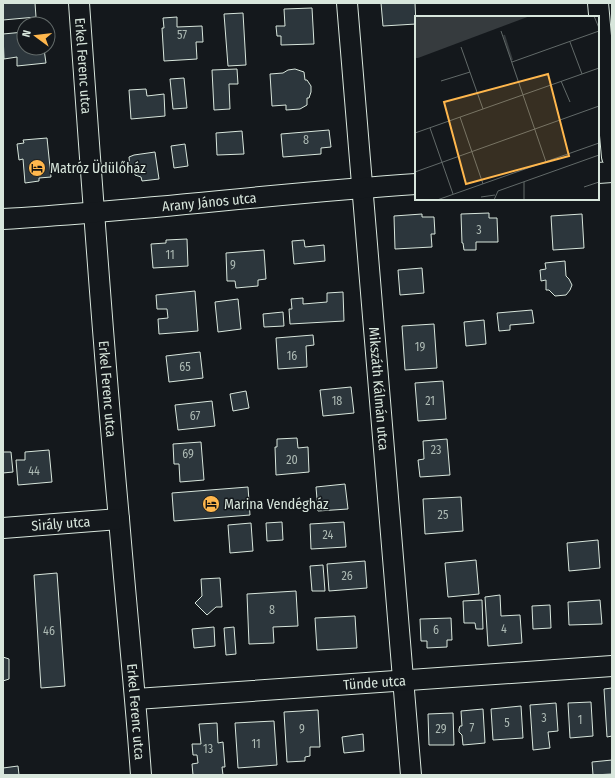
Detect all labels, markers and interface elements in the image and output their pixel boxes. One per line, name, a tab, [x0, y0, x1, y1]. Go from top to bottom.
north arrow	[16, 16, 56, 56]
inset map	[415, 16, 599, 200]
street label: Erkel Ferenc utca	[72, 17, 95, 115]
house number: 57	[177, 28, 187, 42]
text: N	[20, 29, 34, 38]
house number: 8	[303, 133, 309, 147]
hotel icon: Matróz Üdülőház	[27, 158, 47, 178]
place label: Matróz Üdülőház	[50, 159, 146, 177]
street label: Arany János utca	[161, 189, 257, 215]
house number: 3	[476, 223, 482, 237]
house number: 11	[165, 248, 175, 262]
house number: 9	[230, 258, 236, 272]
street label: Mikszáth Kálmán utca	[365, 326, 393, 451]
street label: Erkel Ferenc utca	[95, 340, 120, 438]
house number: 19	[415, 340, 425, 354]
house number: 16	[287, 349, 297, 363]
house number: 65	[179, 360, 191, 374]
house number: 18	[332, 394, 342, 408]
house number: 21	[425, 394, 435, 408]
house number: 67	[190, 409, 200, 423]
house number: 23	[431, 443, 441, 457]
house number: 69	[182, 447, 194, 461]
house number: 20	[286, 453, 298, 467]
house number: 44	[28, 464, 40, 478]
hotel icon: Marina Vendégház	[201, 494, 221, 514]
place label: Marina Vendégház	[224, 496, 329, 513]
house number: 25	[438, 508, 449, 522]
street label: Sirály utca	[31, 513, 91, 534]
house number: 24	[323, 528, 334, 542]
house number: 26	[341, 569, 353, 583]
house number: 8	[269, 603, 275, 617]
house number: 4	[501, 622, 507, 636]
house number: 6	[433, 623, 439, 637]
house number: 46	[43, 624, 55, 638]
street label: Erkel Ferenc utca	[123, 663, 148, 761]
street label: Tünde utca	[343, 672, 406, 693]
house number: 3	[541, 711, 547, 725]
house number: 1	[578, 713, 582, 727]
house number: 5	[504, 716, 510, 730]
house number: 7	[470, 721, 475, 735]
house number: 9	[299, 722, 305, 736]
house number: 29	[435, 722, 447, 736]
house number: 11	[251, 737, 261, 751]
house number: 13	[203, 742, 213, 756]

